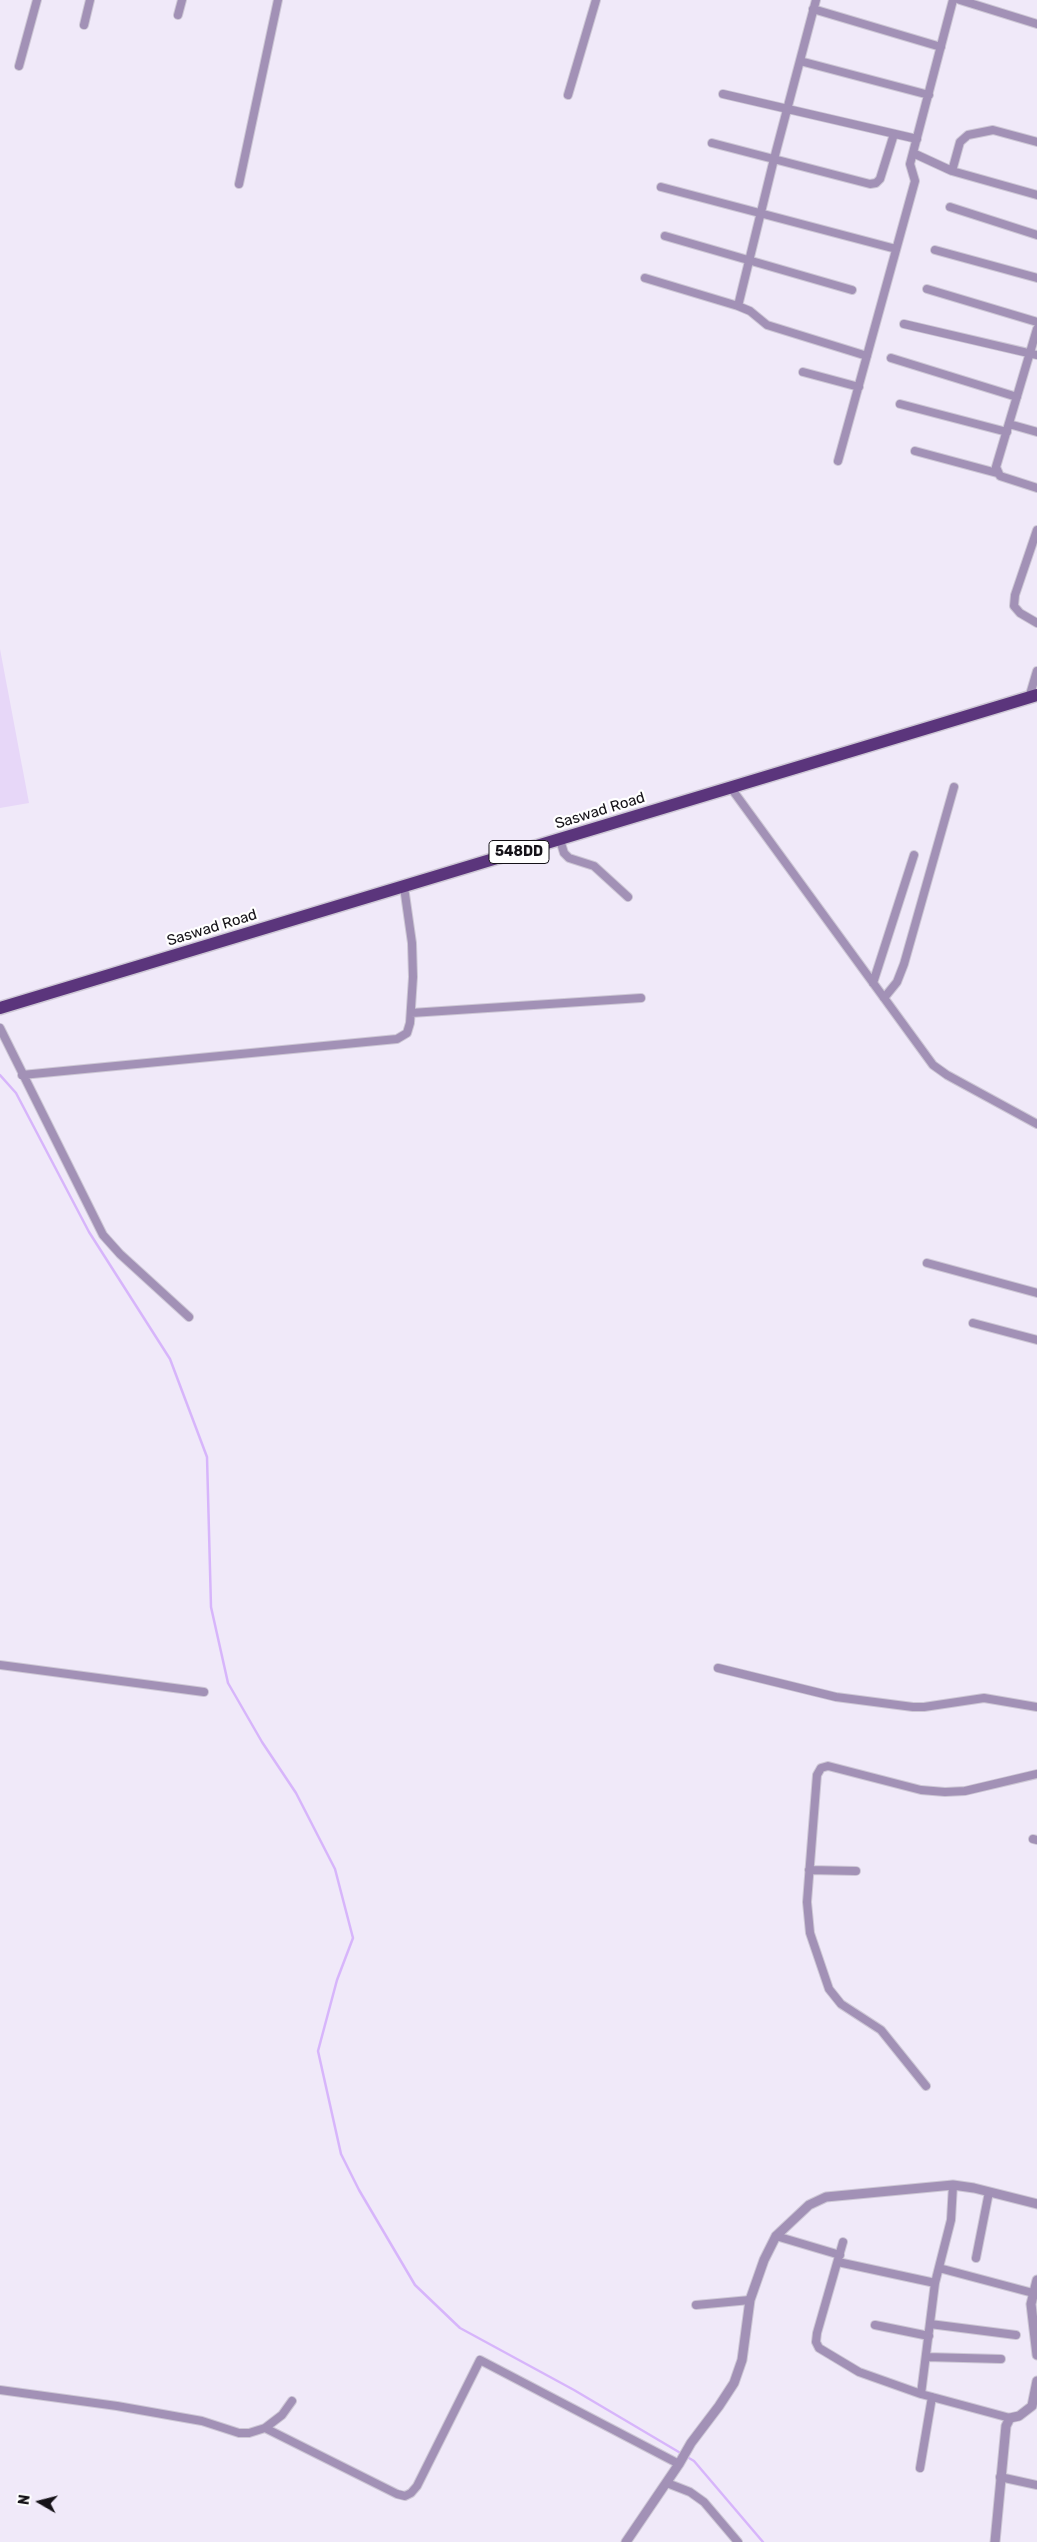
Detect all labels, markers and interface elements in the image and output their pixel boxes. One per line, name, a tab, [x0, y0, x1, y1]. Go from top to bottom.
street label: Saswad Road	[553, 789, 647, 833]
road number: 548DD	[489, 840, 549, 864]
street label: Saswad Road	[165, 906, 259, 950]
north arrow	[15, 2477, 65, 2527]
text: N	[16, 2494, 34, 2506]

